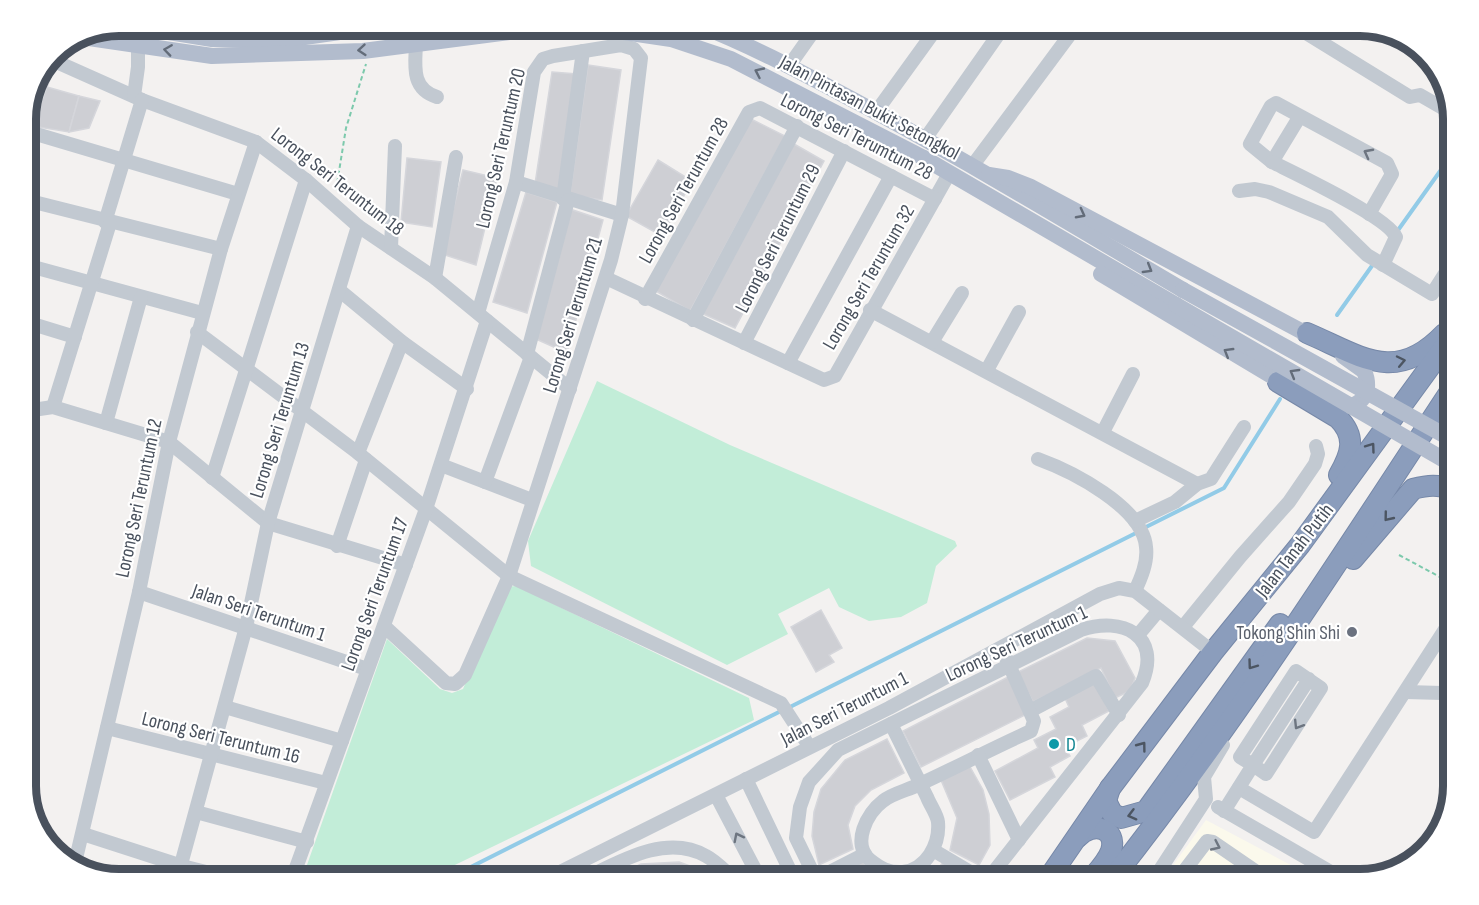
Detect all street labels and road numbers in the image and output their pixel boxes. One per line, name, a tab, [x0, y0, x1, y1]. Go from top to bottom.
street label: Jalan Pintasan Bukit Setongkol	[774, 50, 964, 166]
street label: Lorong Seri Teruntum 20	[471, 66, 531, 231]
street label: Lorong Seri Terumtum 28	[776, 88, 937, 186]
street label: Lorong Seri Teruntum 28	[634, 113, 734, 268]
street label: Lorong Seri Teruntum 18	[266, 122, 409, 241]
street label: Lorong Seri Teruntum 29	[730, 160, 826, 317]
street label: Lorong Seri Teruntum 32	[818, 201, 920, 354]
street label: Lorong Seri Teruntum 21	[538, 235, 608, 396]
street label: Lorong Seri Teruntum 13	[245, 339, 315, 501]
street label: Lorong Seri Teruntum 12	[110, 417, 168, 580]
street label: Jalan Tanah Putih	[1250, 499, 1339, 603]
street label: Lorong Seri Teruntum 17	[336, 514, 414, 674]
street label: Jalan Seri Teruntum 1	[188, 579, 328, 647]
street label: Lorong Seri Teruntum 1	[942, 601, 1091, 687]
street label: Jalan Seri Teruntum 1	[776, 667, 912, 752]
street label: Lorong Seri Teruntum 16	[139, 707, 302, 769]

